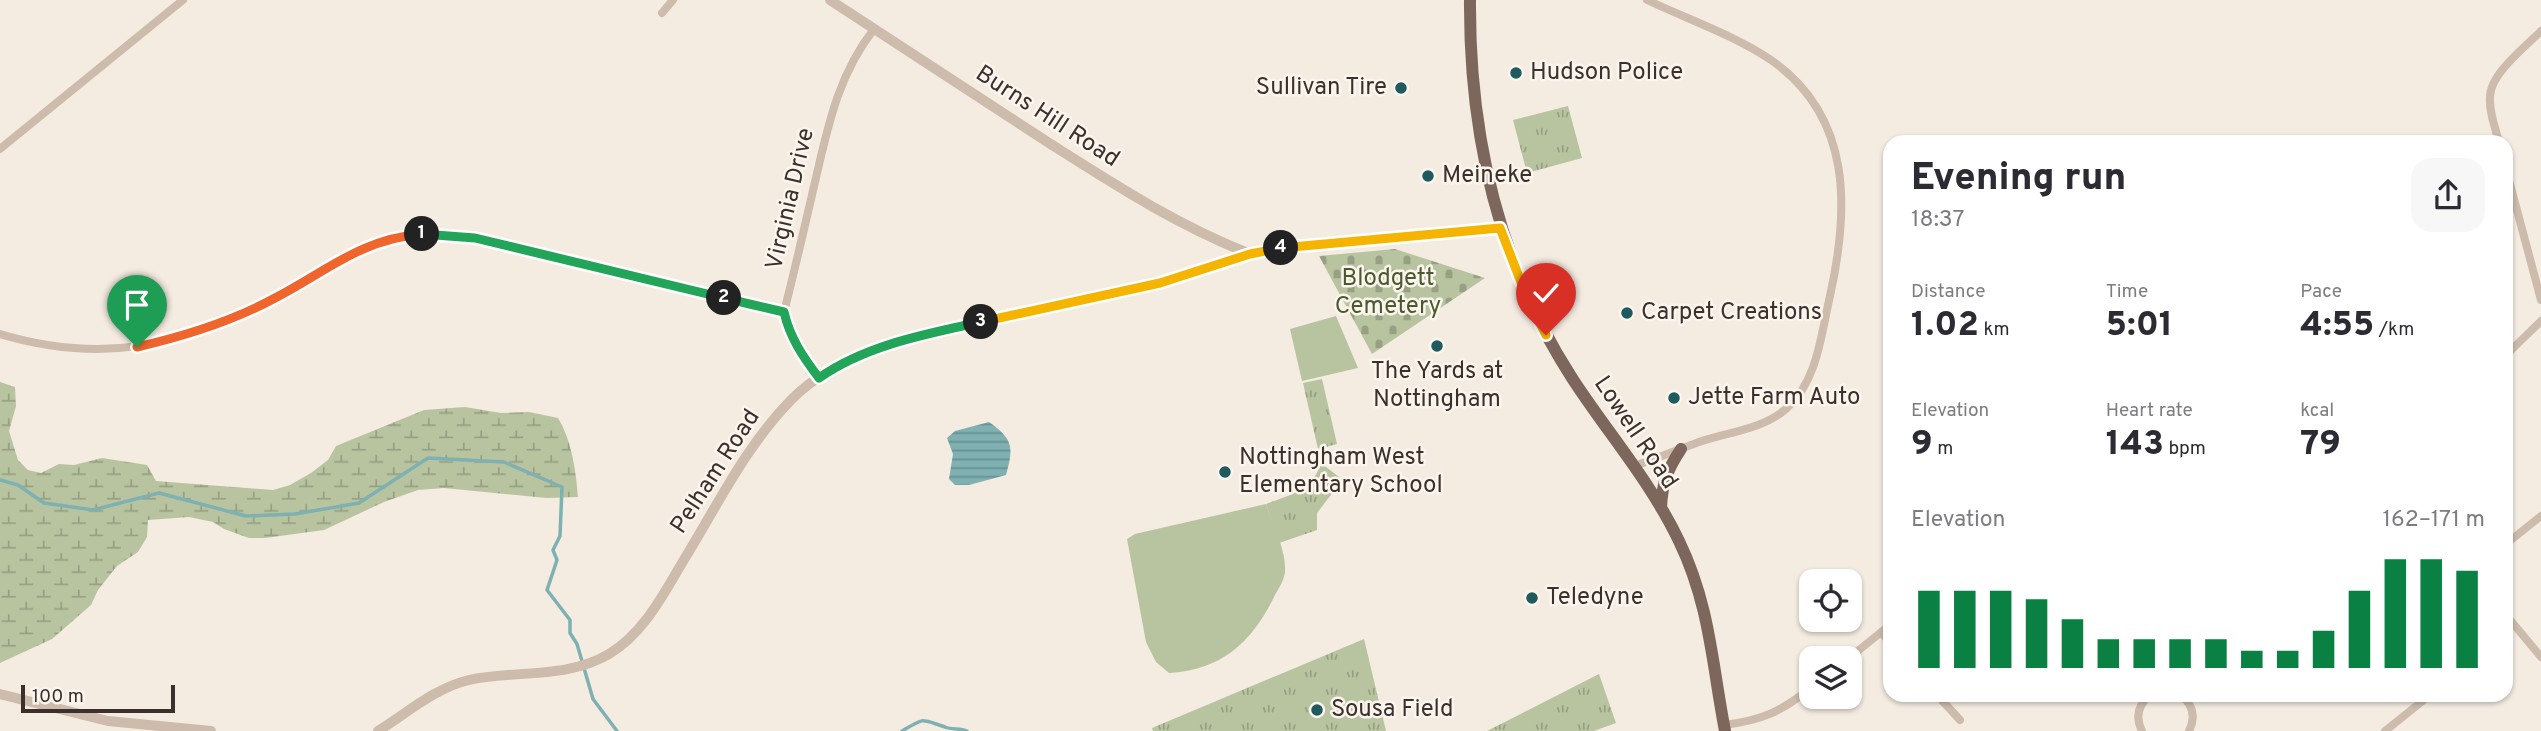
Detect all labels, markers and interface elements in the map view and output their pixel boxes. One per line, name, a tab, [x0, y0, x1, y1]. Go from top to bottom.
place label: Hudson Police	[1530, 58, 1683, 88]
street label: Burns Hill Road	[969, 59, 1125, 175]
marker: Hudson Police	[1508, 65, 1524, 81]
place label: Sullivan Tire	[1256, 73, 1387, 103]
marker: Sullivan Tire	[1393, 80, 1409, 96]
street label: Virginia Drive	[760, 125, 822, 273]
text: Evening run	[1911, 155, 2126, 204]
button: share	[2411, 158, 2485, 232]
place label: Meineke	[1442, 161, 1532, 191]
marker: Meineke	[1420, 168, 1436, 184]
text: 18:37	[1911, 206, 1964, 235]
pin: 1	[404, 216, 440, 252]
text: 1	[418, 221, 425, 245]
pin: 4	[1264, 230, 1298, 266]
text: 4	[1274, 235, 1287, 259]
pin	[1516, 263, 1576, 335]
park label: Blodgett Cemetery	[1335, 264, 1441, 322]
icon: check	[1527, 274, 1565, 312]
pin	[107, 275, 167, 347]
pin: 2	[706, 280, 742, 316]
text: Distance	[1911, 280, 1986, 304]
text: Time	[2106, 280, 2148, 304]
text: Pace	[2300, 280, 2342, 304]
text: 2	[718, 285, 729, 309]
icon: arrive	[118, 286, 156, 324]
place label: Carpet Creations	[1641, 298, 1822, 328]
pin: 3	[964, 304, 998, 340]
text: 1.02	[1911, 304, 1979, 348]
text: 5:01	[2106, 304, 2173, 348]
text: 4:55	[2300, 304, 2374, 348]
marker: Carpet Creations	[1619, 305, 1635, 321]
text: 3	[975, 309, 986, 333]
text: km	[1979, 318, 2010, 342]
text: /km	[2374, 318, 2414, 342]
marker: The Yards at Nottingham	[1429, 338, 1445, 354]
place label: The Yards at Nottingham	[1371, 357, 1503, 415]
street label: Lowell Road	[1586, 371, 1684, 495]
place label: Jette Farm Auto	[1688, 383, 1861, 413]
marker: Jette Farm Auto	[1666, 390, 1682, 406]
text: Elevation	[1911, 399, 1989, 423]
text: Heart rate	[2106, 399, 2193, 423]
text: kcal	[2300, 399, 2334, 423]
street label: Pelham Road	[665, 404, 767, 540]
text: 9	[1911, 423, 1933, 467]
text: 143	[2106, 423, 2164, 467]
text: 79	[2300, 423, 2341, 467]
text: m	[1933, 437, 1953, 461]
text: bpm	[2164, 437, 2206, 461]
place label: Nottingham West Elementary School	[1239, 443, 1443, 501]
marker: Nottingham West Elementary School	[1217, 464, 1233, 480]
text: Elevation	[1911, 506, 2006, 535]
text: 162–171 m	[2383, 506, 2485, 535]
map controls	[1799, 569, 1862, 709]
button: locate	[1799, 569, 1862, 632]
place label: Teledyne	[1546, 583, 1644, 613]
marker: Teledyne	[1524, 590, 1540, 606]
button: layers	[1799, 646, 1862, 709]
scale bar	[21, 682, 175, 714]
text: 100 m	[32, 685, 84, 709]
place label: Sousa Field	[1331, 695, 1453, 725]
marker: Sousa Field	[1309, 702, 1325, 718]

